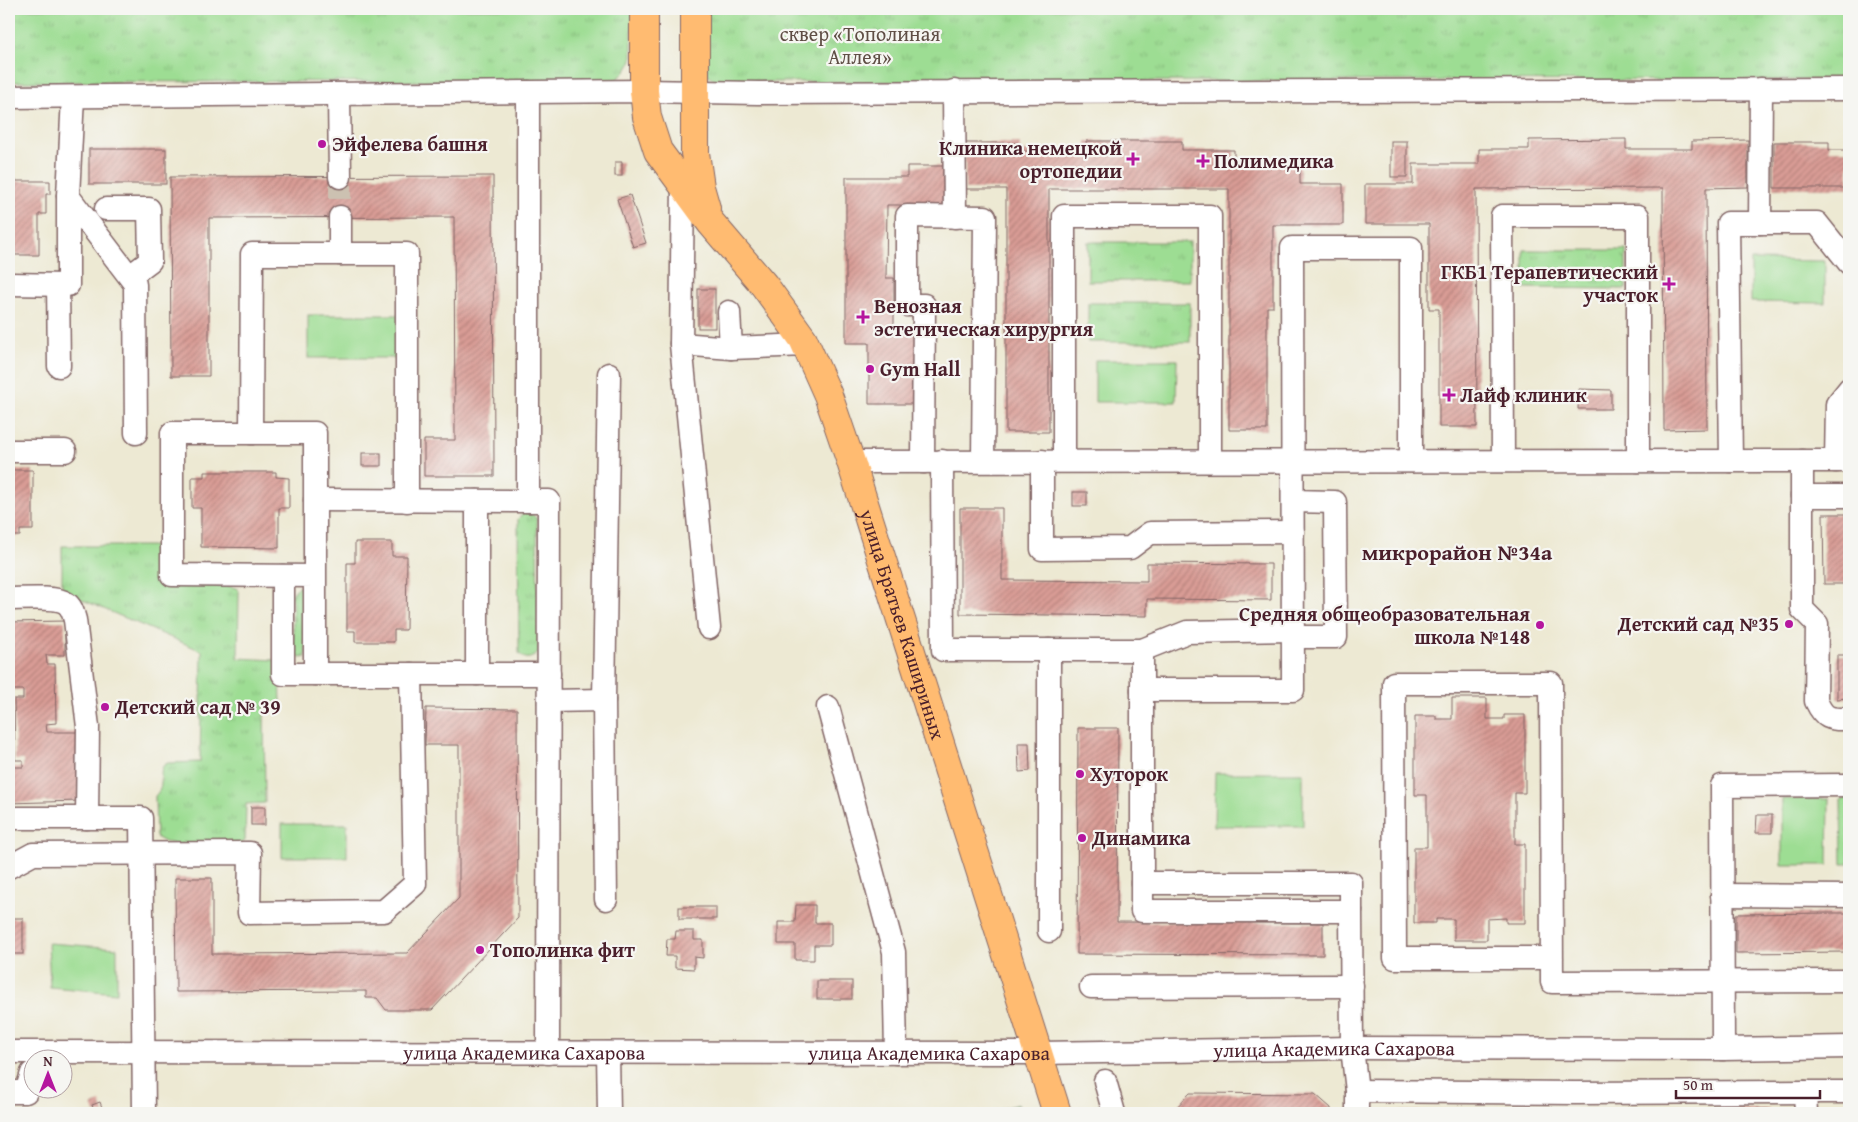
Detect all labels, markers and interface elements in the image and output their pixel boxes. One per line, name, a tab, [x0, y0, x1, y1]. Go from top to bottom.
park label: сквер «Тополиная Аллея»	[780, 19, 940, 71]
place label: Эйфелева башня	[332, 129, 488, 158]
place label: Клиника немецкой ортопедии	[939, 133, 1122, 185]
marker: Эйфелева башня	[316, 138, 328, 150]
place label: Полимедика	[1214, 146, 1335, 175]
marker: Клиника немецкой ортопедии	[1126, 152, 1140, 166]
marker: Полимедика	[1196, 154, 1210, 168]
place label: ГКБ1 Терапевтический участок	[1441, 257, 1658, 309]
marker: ГКБ1 Терапевтический участок	[1662, 277, 1676, 291]
place label: Венозная эстетическая хирургия	[874, 291, 1093, 343]
marker: Венозная эстетическая хирургия	[856, 310, 870, 324]
place label: Gym Hall	[880, 354, 960, 383]
marker: Gym Hall	[864, 363, 876, 375]
place label: Лайф клиник	[1460, 380, 1587, 409]
marker: Лайф клиник	[1442, 388, 1456, 402]
street label: улица Братьев Кашириных	[853, 504, 953, 744]
district label: микрорайон №34а	[1362, 536, 1553, 568]
place label: Средняя общеобразовательная школа №148	[1239, 599, 1530, 651]
place label: Детский сад №35	[1617, 609, 1779, 638]
marker: Детский сад №35	[1783, 618, 1795, 630]
marker: Средняя общеобразовательная школа №148	[1534, 619, 1546, 631]
place label: Детский сад № 39	[114, 692, 281, 721]
marker: Детский сад № 39	[99, 701, 111, 713]
place label: Хуторок	[1090, 759, 1169, 788]
marker: Хуторок	[1074, 768, 1086, 780]
place label: Динамика	[1091, 823, 1191, 852]
marker: Динамика	[1076, 832, 1088, 844]
place label: Тополинка фит	[490, 935, 635, 964]
marker: Тополинка фит	[474, 944, 486, 956]
street label: улица Академика Сахарова	[1212, 1033, 1455, 1064]
street label: улица Академика Сахарова	[402, 1037, 645, 1067]
street label: улица Академика Сахарова	[807, 1038, 1051, 1067]
north arrow	[22, 1050, 72, 1100]
text: N	[43, 1051, 53, 1071]
scale bar	[1676, 1067, 1819, 1099]
text: 50 m	[1683, 1074, 1714, 1095]

